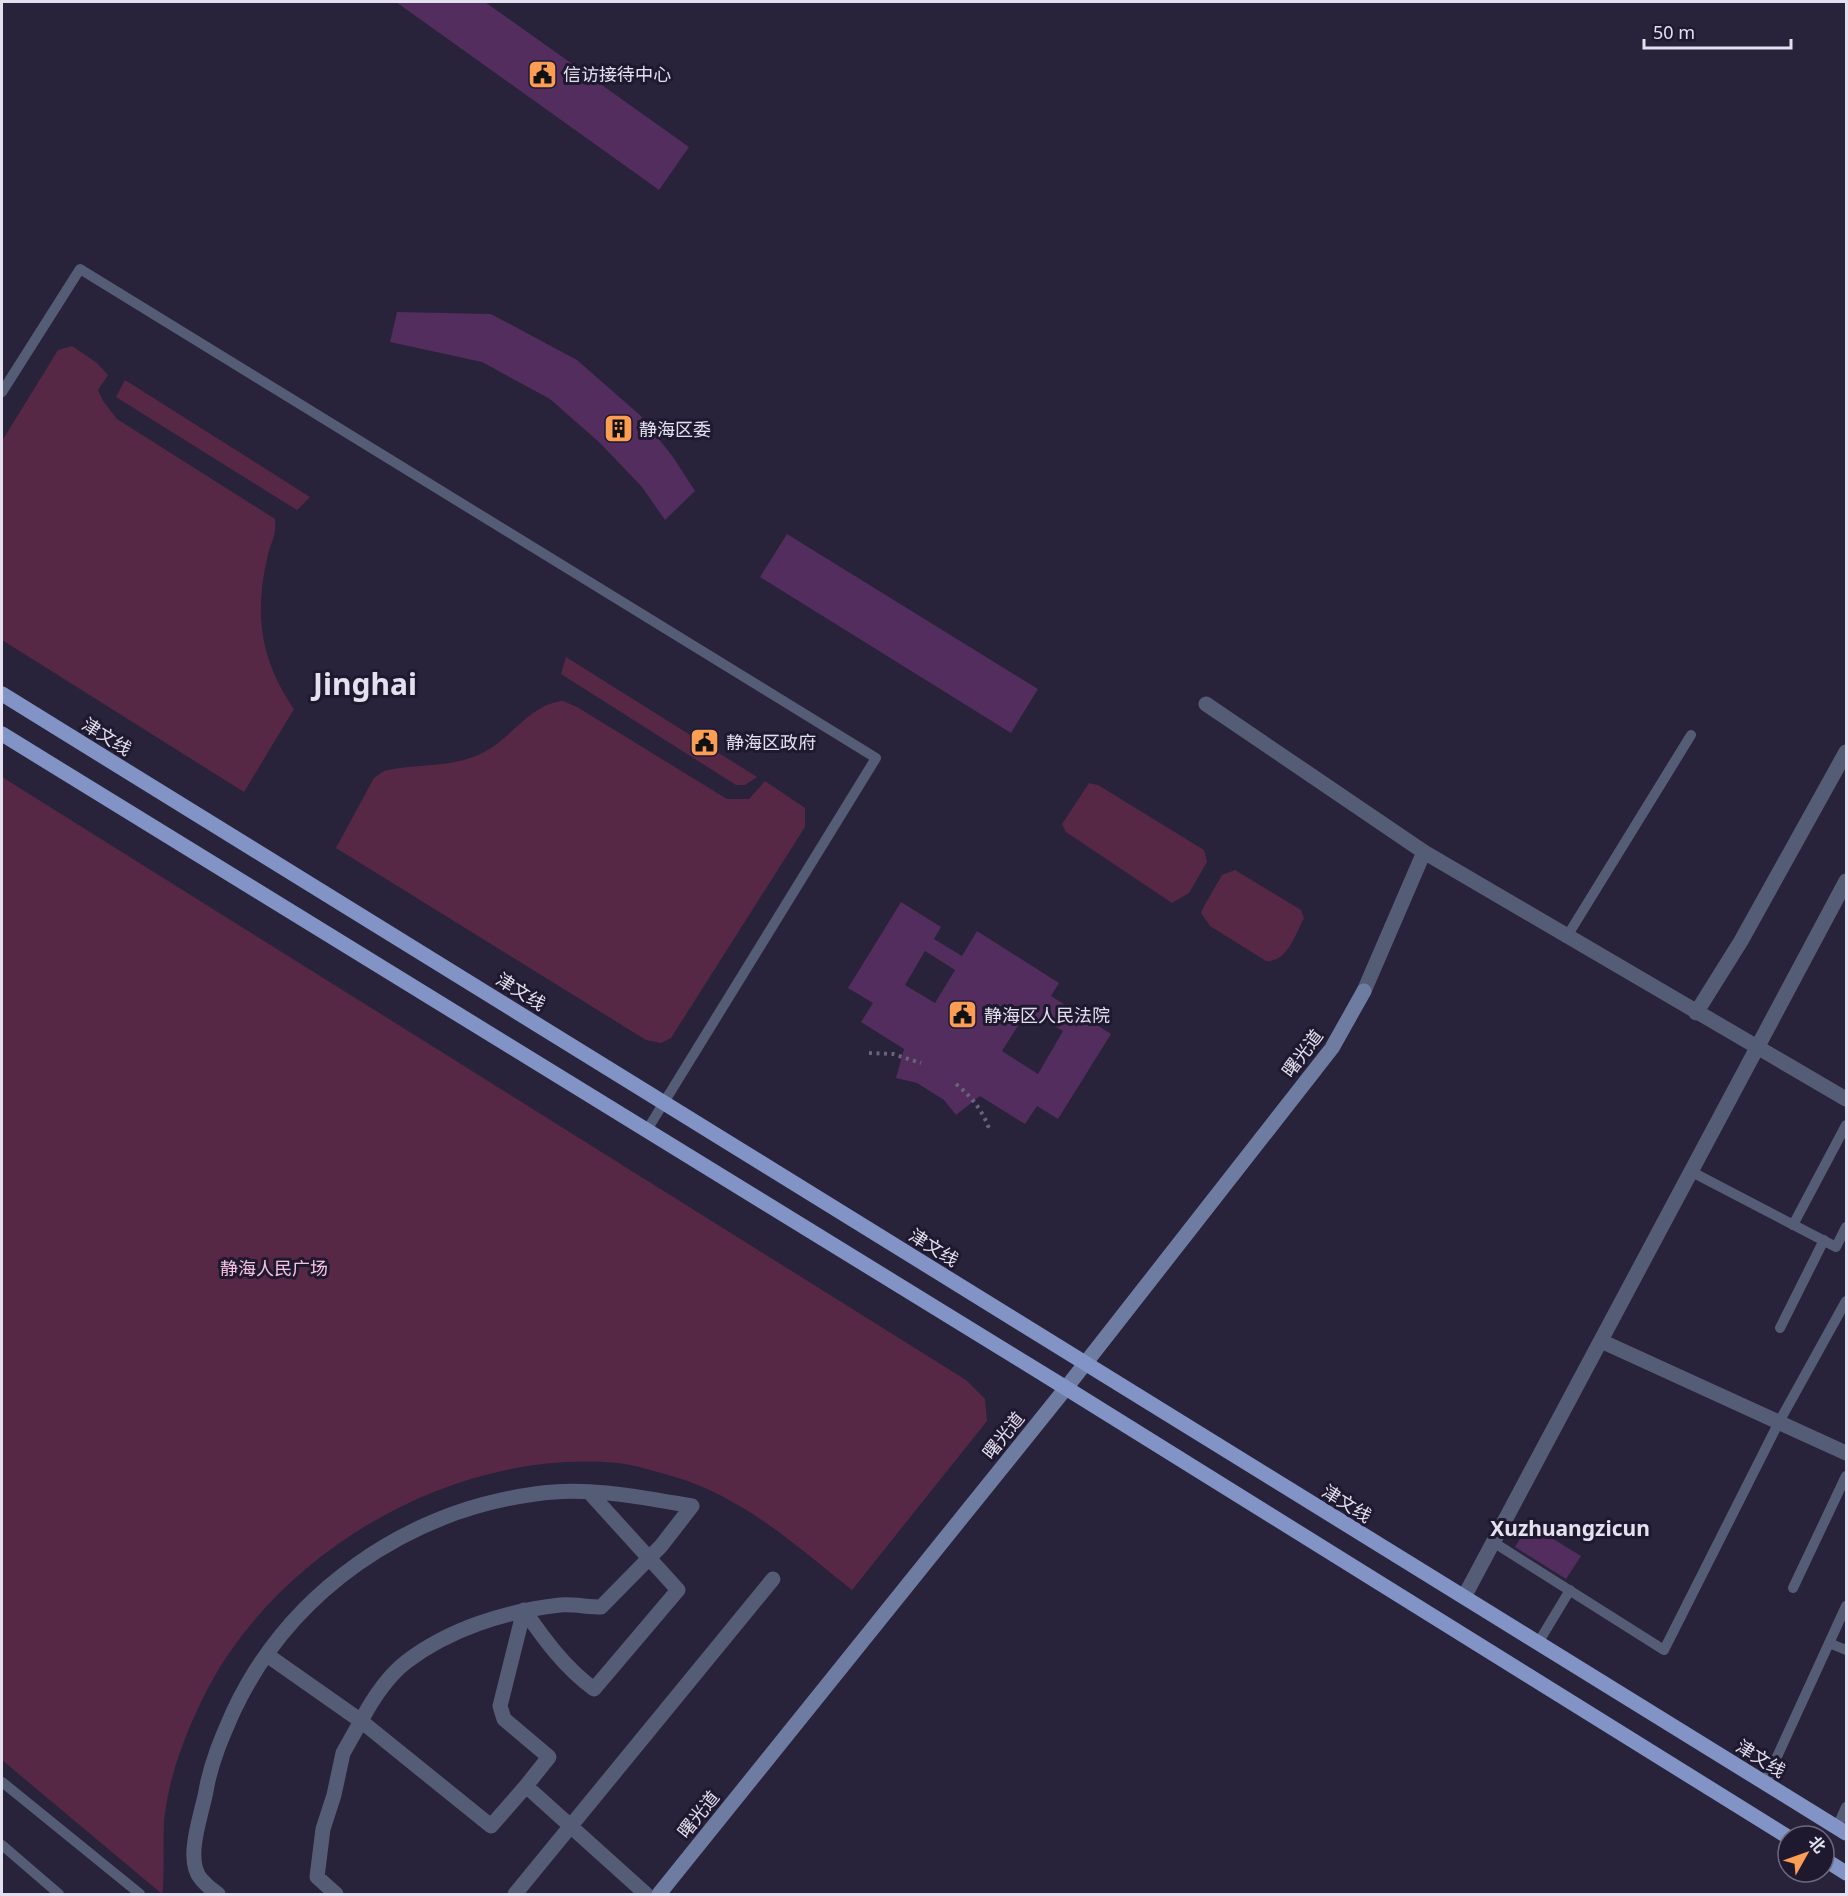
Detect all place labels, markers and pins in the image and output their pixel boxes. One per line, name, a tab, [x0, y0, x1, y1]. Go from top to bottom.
public building icon: 信访接待中心	[526, 58, 558, 90]
place label: 信访接待中心	[563, 62, 671, 86]
building icon: 静海区委	[602, 413, 634, 445]
place label: 静海区委	[639, 417, 711, 441]
public building icon: 静海区政府	[689, 726, 721, 758]
place label: 静海区政府	[726, 730, 816, 754]
public building icon: 静海区人民法院	[947, 999, 979, 1031]
place label: 静海区人民法院	[984, 1003, 1110, 1027]

